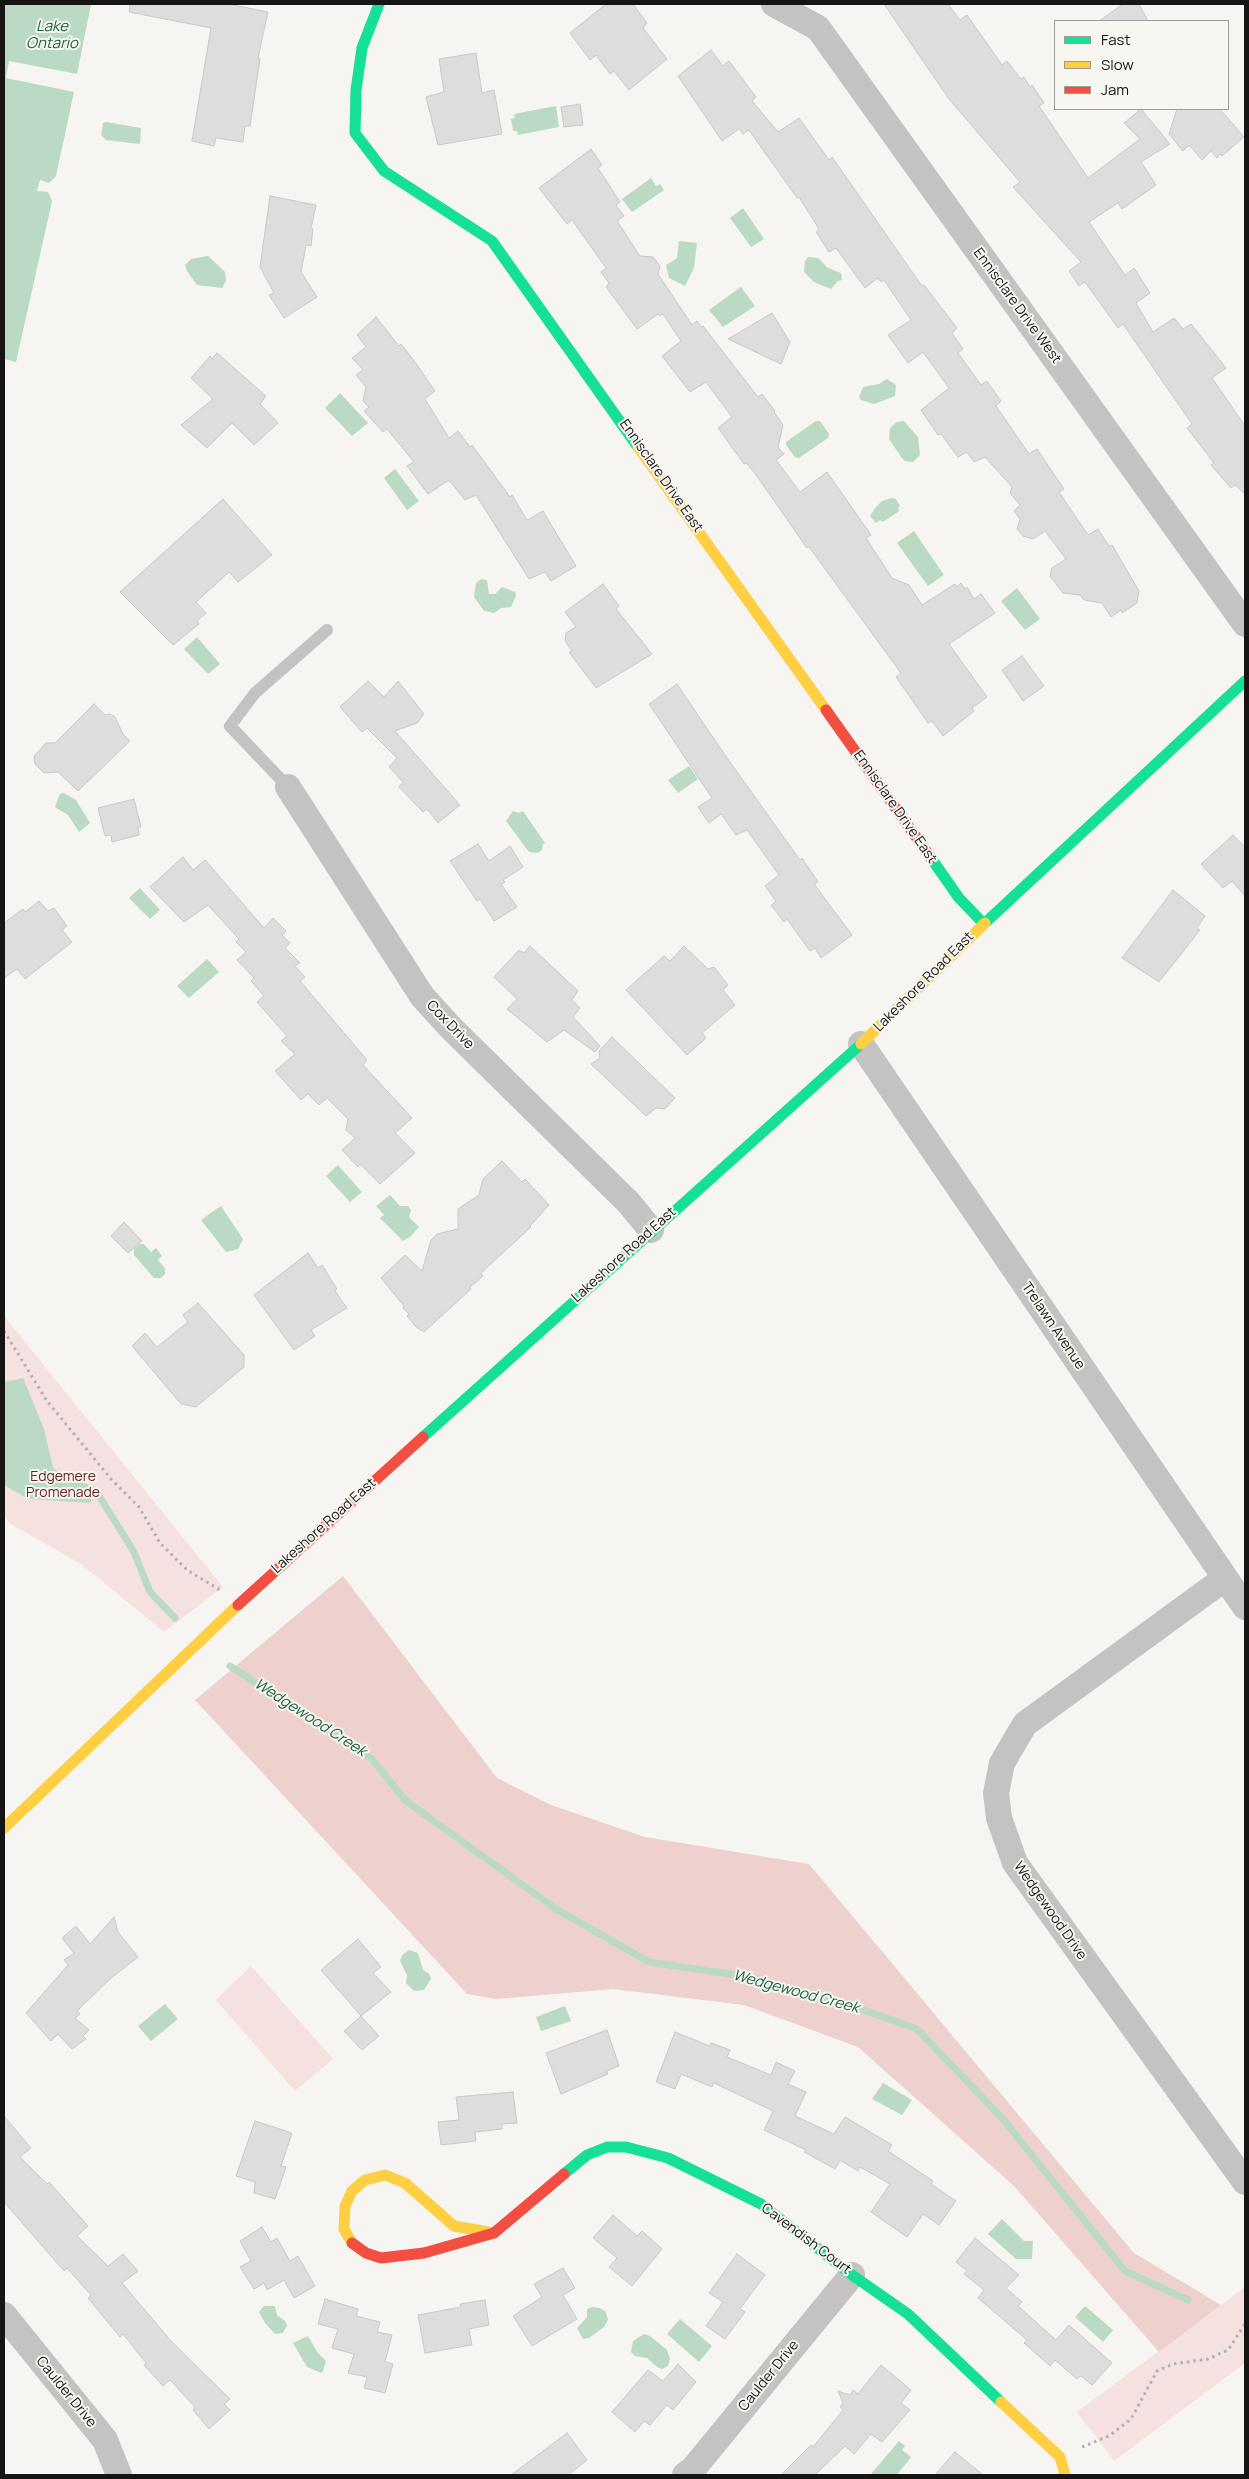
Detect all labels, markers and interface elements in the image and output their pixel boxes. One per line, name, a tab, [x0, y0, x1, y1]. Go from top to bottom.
water label: Lake Ontario	[26, 18, 78, 53]
legend	[1054, 20, 1229, 110]
text: Fast	[1101, 29, 1130, 50]
text: Slow	[1101, 54, 1134, 75]
text: Jam	[1101, 79, 1129, 100]
street label: Ennisclare Drive West	[969, 245, 1065, 367]
street label: Ennisclare Drive East	[616, 416, 706, 536]
street label: Ennisclare Drive East	[850, 747, 940, 867]
street label: Lakeshore Road East	[871, 929, 977, 1035]
street label: Cox Drive	[423, 997, 477, 1053]
street label: Lakeshore Road East	[568, 1204, 680, 1306]
street label: Trelawn Avenue	[1018, 1279, 1088, 1373]
park label: Edgemere Promenade	[26, 1469, 100, 1501]
street label: Lakeshore Road East	[268, 1475, 380, 1577]
water label: Wedgewood Creek	[251, 1675, 369, 1761]
street label: Wedgewood Drive	[1010, 1859, 1090, 1963]
water label: Wedgewood Creek	[731, 1966, 861, 2018]
street label: Cavendish Court	[758, 2200, 854, 2278]
street label: Caulder Drive	[735, 2337, 803, 2415]
street label: Caulder Drive	[32, 2353, 100, 2431]

